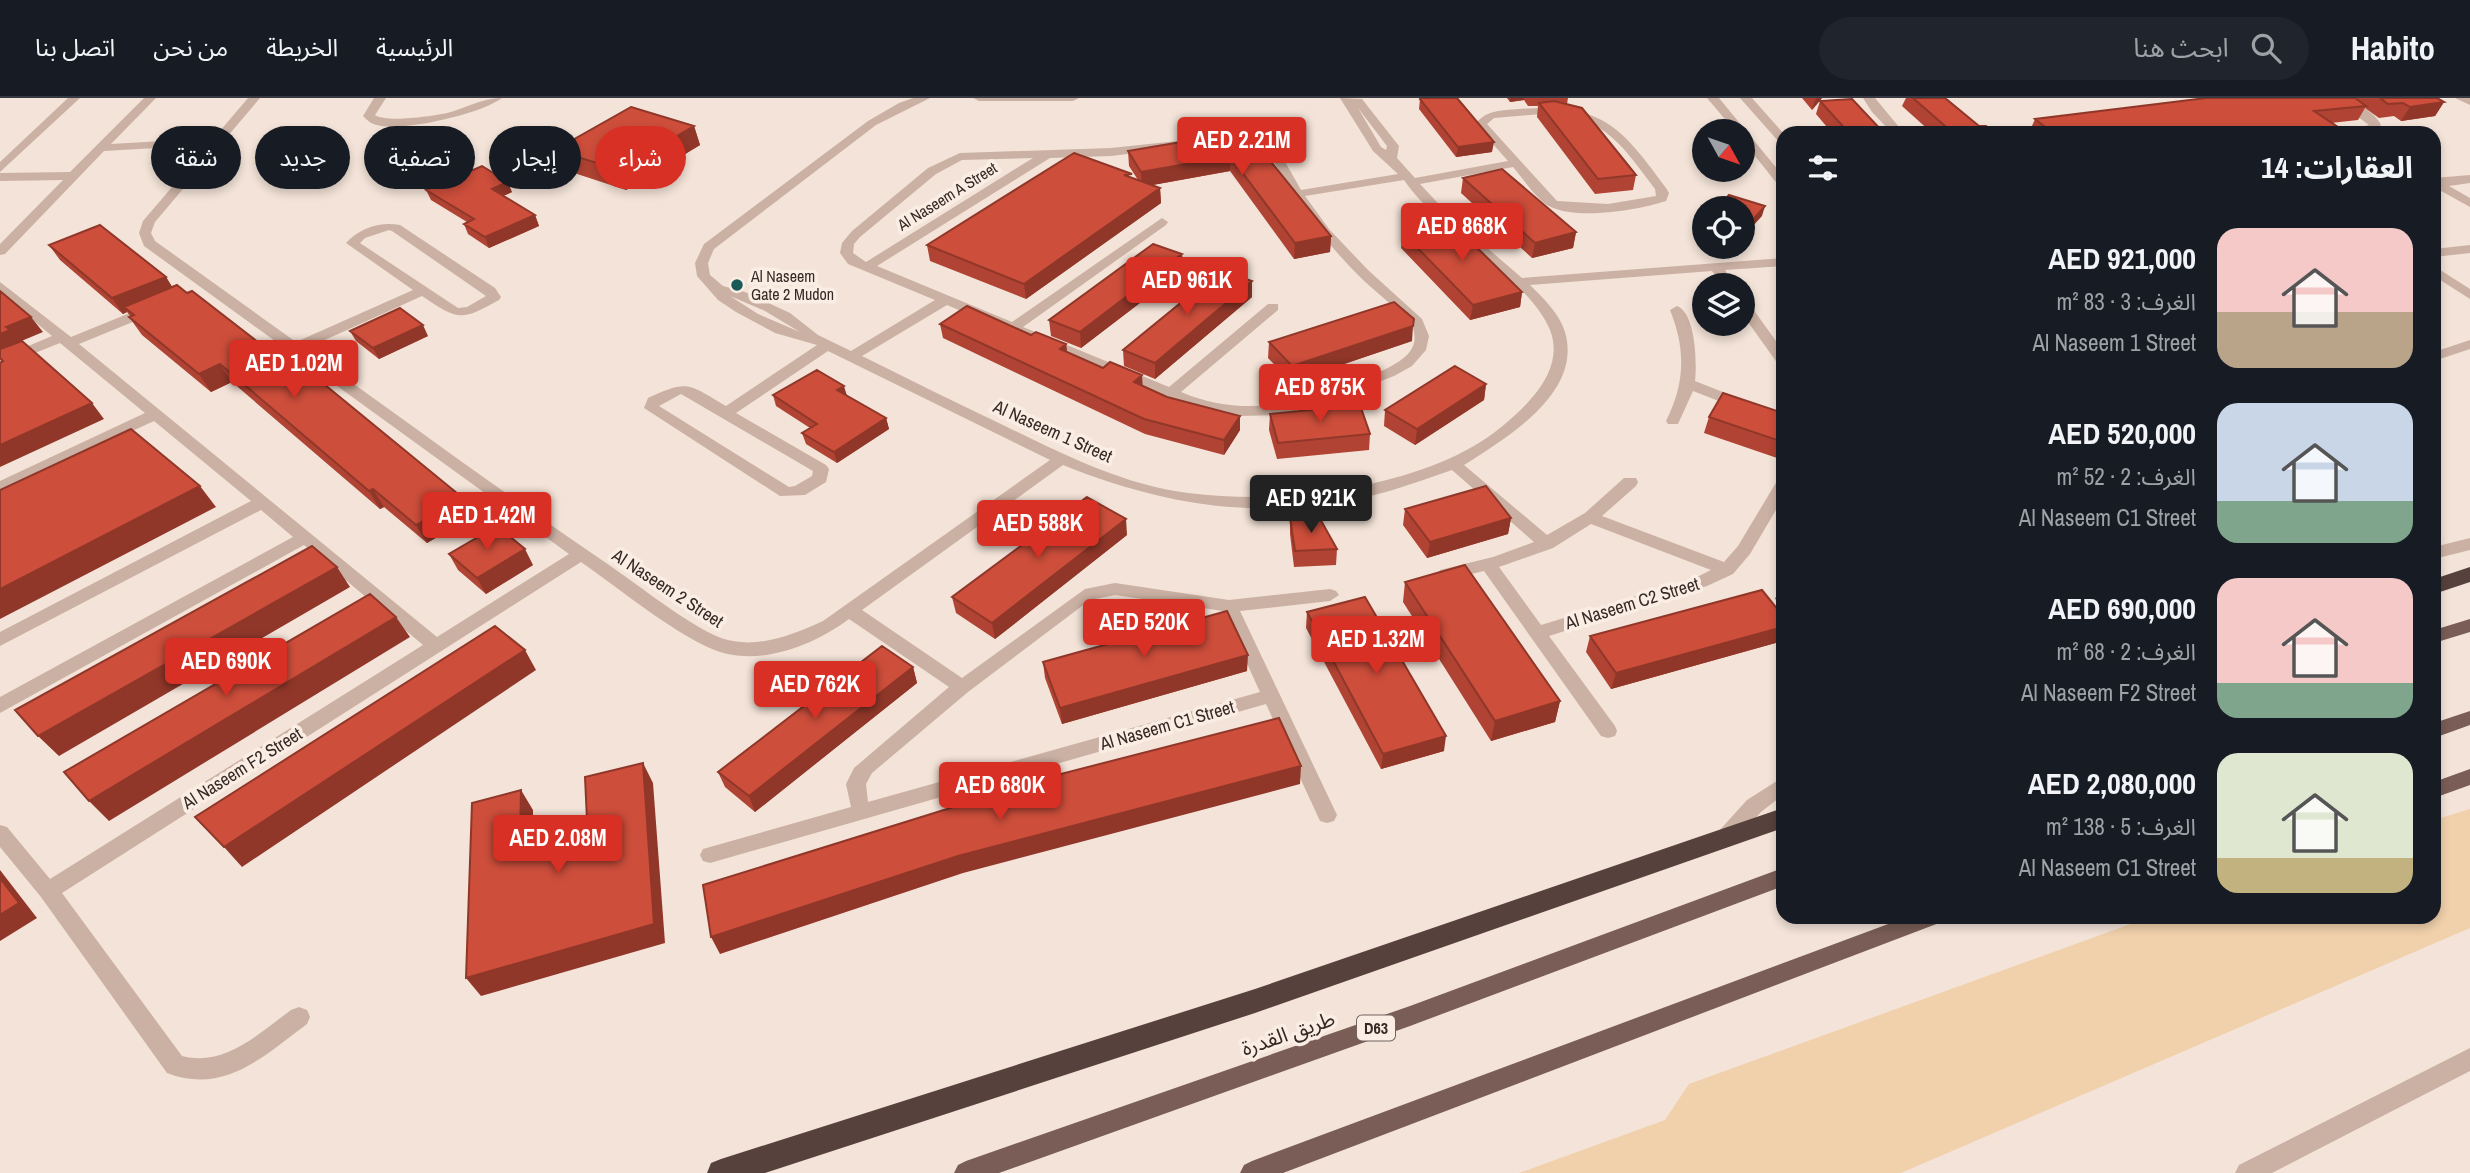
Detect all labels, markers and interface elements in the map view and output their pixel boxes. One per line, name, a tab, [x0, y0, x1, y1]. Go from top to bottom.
search box	[1819, 17, 2309, 80]
text: Habito	[2351, 26, 2435, 70]
icon: search	[2247, 29, 2285, 67]
text: ابحث هنا	[2133, 30, 2229, 65]
text: اتصل بنا	[35, 31, 115, 63]
text: من نحن	[153, 31, 228, 63]
text: الخريطة	[266, 31, 338, 63]
text: الرئيسية	[376, 31, 453, 63]
pin: AED 2.21M	[1162, 118, 1322, 177]
north arrow	[1692, 119, 1755, 182]
map controls	[1692, 119, 1755, 336]
text: AED 2.21M	[1193, 124, 1291, 155]
chip: شقة	[151, 126, 241, 189]
chip: جديد	[255, 126, 350, 189]
chip: تصفية	[364, 126, 475, 189]
chip: إيجار	[489, 126, 581, 189]
chip: شراء	[595, 126, 686, 189]
text: العقارات: 14	[2261, 147, 2413, 187]
icon: filters	[1804, 149, 1842, 187]
street label: Al Naseem A Street	[892, 156, 1001, 236]
button: locate	[1692, 196, 1755, 259]
pin: AED 868K	[1390, 204, 1534, 263]
text: AED 868K	[1417, 210, 1507, 241]
text: AED 921,000	[2048, 238, 2196, 278]
icon: home	[2273, 256, 2357, 340]
pin: AED 961K	[1115, 258, 1259, 317]
text: AED 961K	[1142, 264, 1232, 295]
place label: Al Naseem Gate 2 Mudon	[750, 265, 834, 305]
button: layers	[1692, 273, 1755, 336]
marker: Al Naseem Gate 2 Mudon	[729, 277, 745, 293]
text: الغرف: 3 · 83 m²	[2057, 286, 2196, 317]
text: Al Naseem 1 Street	[2032, 327, 2196, 358]
pin: AED 1.02M	[214, 341, 374, 400]
text: AED 1.02M	[245, 347, 343, 378]
pin: AED 875K	[1248, 364, 1392, 424]
text: AED 875K	[1275, 371, 1365, 402]
street label: Al Naseem 1 Street	[989, 393, 1117, 468]
text: AED 520,000	[2048, 413, 2196, 453]
icon: home	[2273, 431, 2357, 515]
text: الغرف: 2 · 52 m²	[2057, 461, 2196, 492]
pin: AED 921K	[1239, 476, 1383, 535]
text: AED 921K	[1266, 482, 1356, 513]
pin: AED 1.42M	[407, 492, 567, 552]
text: AED 1.42M	[438, 499, 536, 530]
pin: AED 588K	[966, 500, 1110, 560]
text: Al Naseem C1 Street	[2019, 502, 2196, 533]
text: AED 588K	[993, 507, 1083, 538]
street label: Al Naseem 2 Street	[607, 542, 728, 633]
street label: Al Naseem C2 Street	[1561, 571, 1702, 636]
text: AED 690,000	[2048, 588, 2196, 628]
pin: AED 520K	[1072, 600, 1216, 659]
text: AED 520K	[1099, 606, 1189, 637]
icon: home	[2273, 606, 2357, 690]
pin: AED 1.32M	[1296, 616, 1456, 676]
text: AED 1.32M	[1327, 623, 1425, 654]
text: الغرف: 2 · 68 m²	[2057, 636, 2196, 667]
pin: AED 690K	[154, 638, 298, 698]
text: AED 690K	[181, 645, 271, 676]
pin: AED 762K	[743, 662, 887, 721]
text: AED 762K	[770, 668, 860, 699]
text: Al Naseem F2 Street	[2021, 677, 2196, 708]
street label: Al Naseem C1 Street	[1096, 694, 1237, 756]
street label: Al Naseem F2 Street	[176, 721, 307, 815]
pin: AED 680K	[928, 762, 1072, 822]
text: AED 2,080,000	[2028, 763, 2196, 803]
text: AED 680K	[955, 769, 1045, 800]
icon: home	[2273, 781, 2357, 865]
text: الغرف: 5 · 138 m²	[2046, 811, 2196, 842]
pin: AED 2.08M	[478, 816, 638, 875]
text: AED 2.08M	[509, 822, 607, 853]
text: Al Naseem C1 Street	[2019, 852, 2196, 883]
street label: طريق القدرة	[1237, 1003, 1339, 1063]
road number: D63	[1357, 1016, 1395, 1040]

